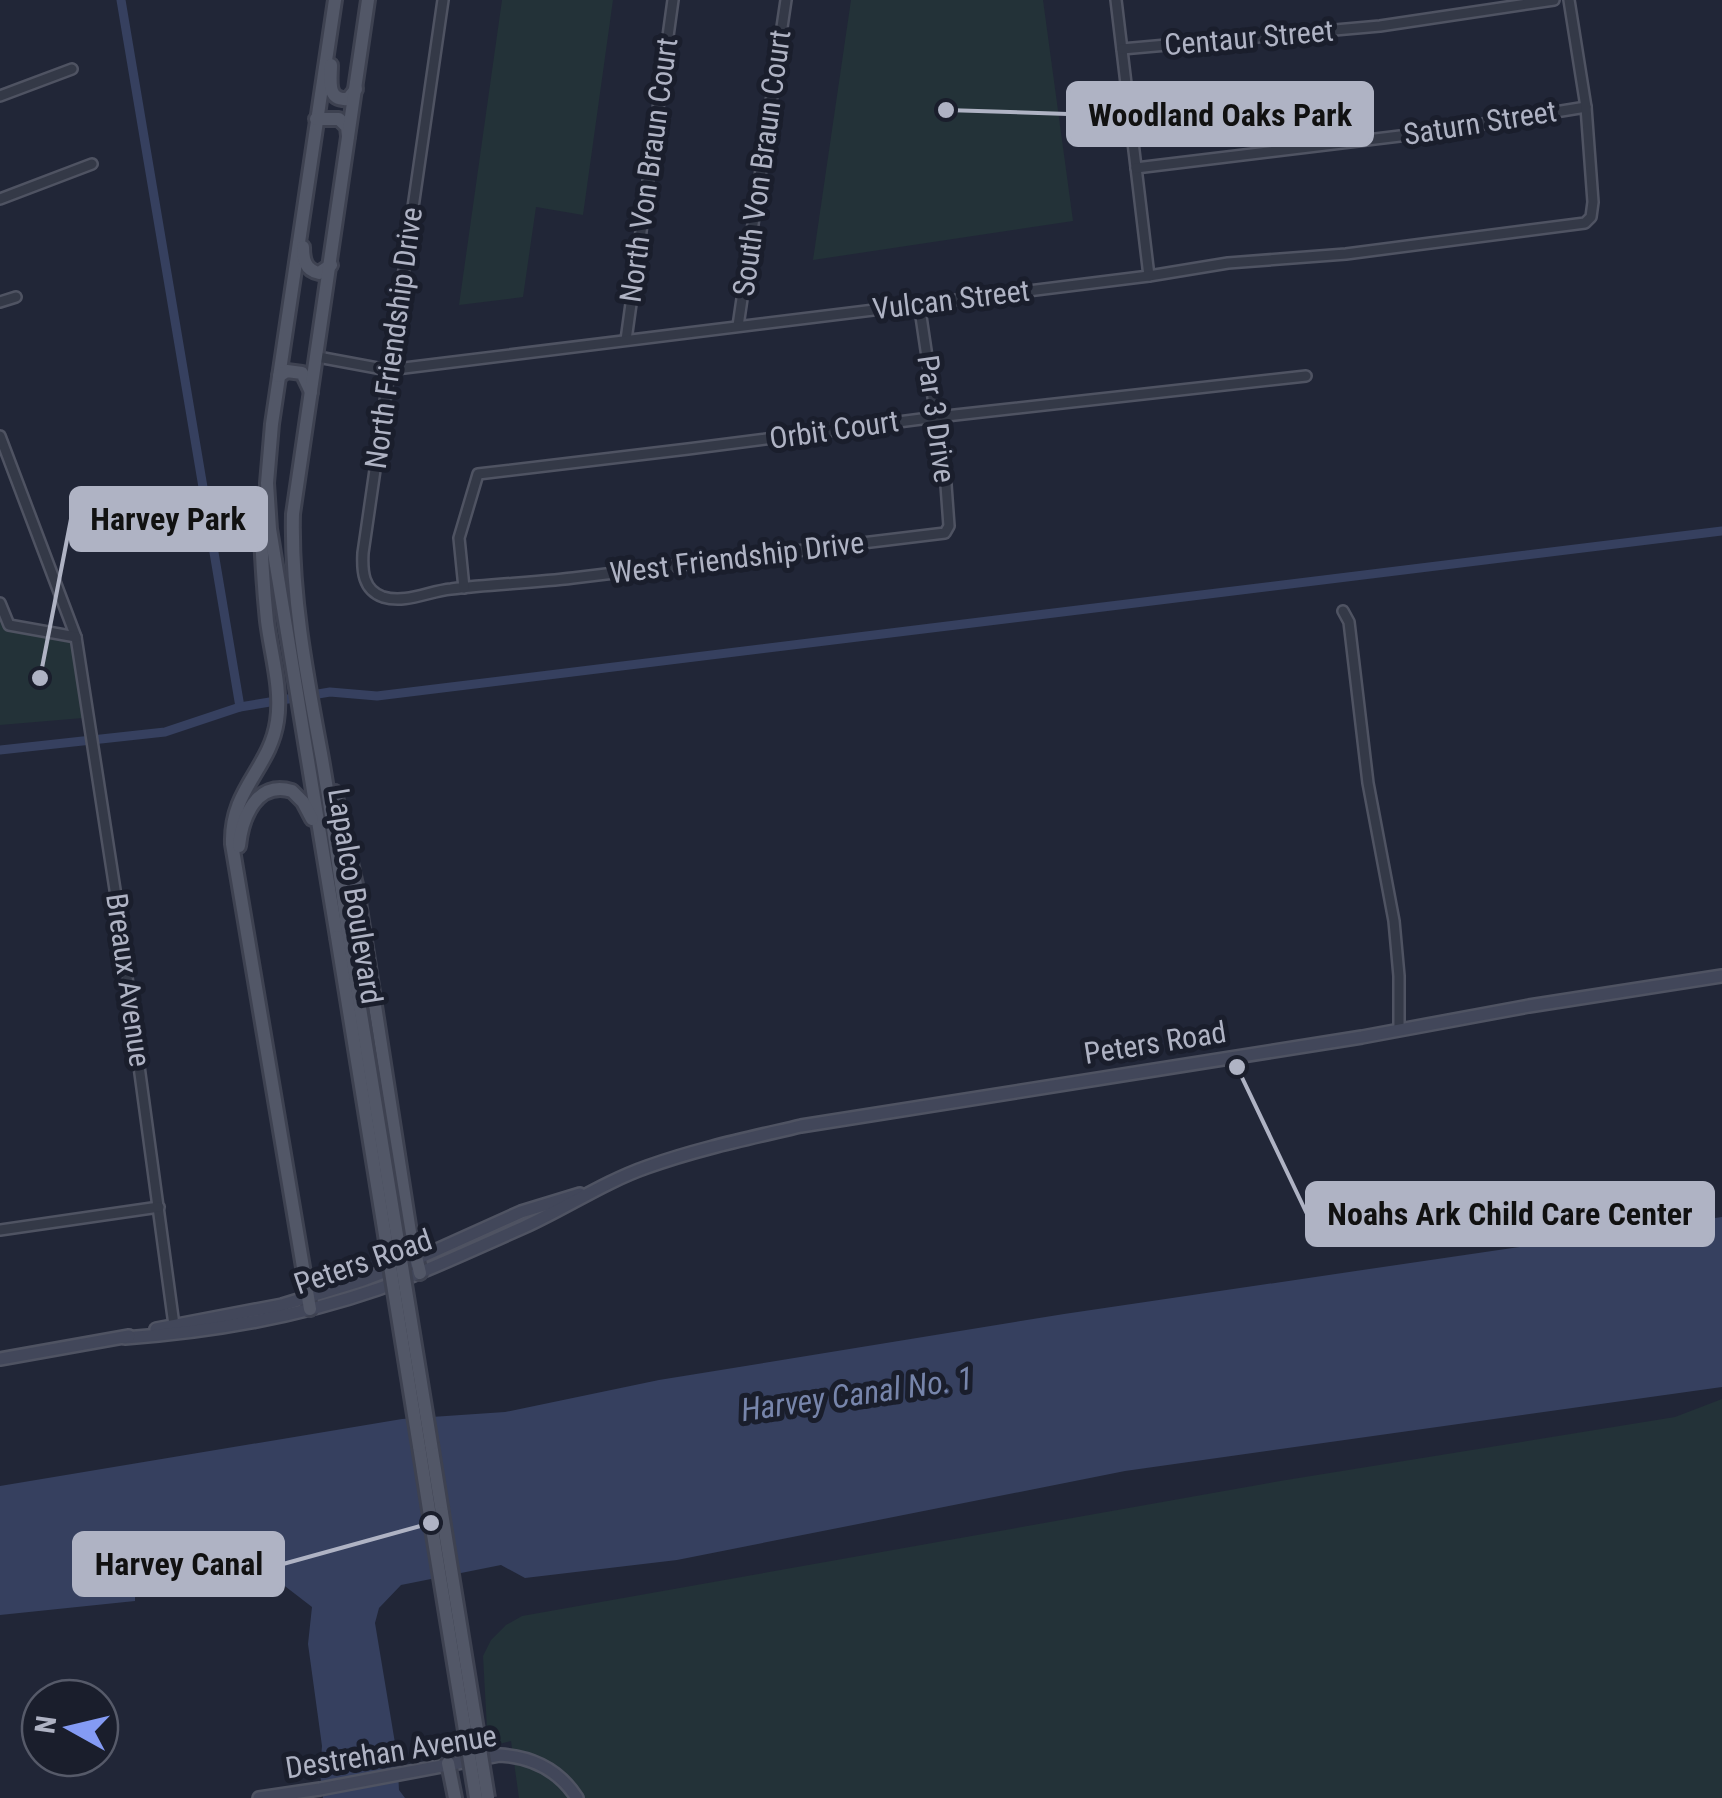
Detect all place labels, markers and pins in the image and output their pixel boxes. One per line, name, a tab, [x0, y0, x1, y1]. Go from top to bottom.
callout: Woodland Oaks Park	[1068, 83, 1372, 145]
callout: Harvey Park	[71, 488, 266, 550]
callout: Noahs Ark Child Care Center	[1307, 1183, 1713, 1245]
callout: Harvey Canal	[74, 1533, 283, 1595]

